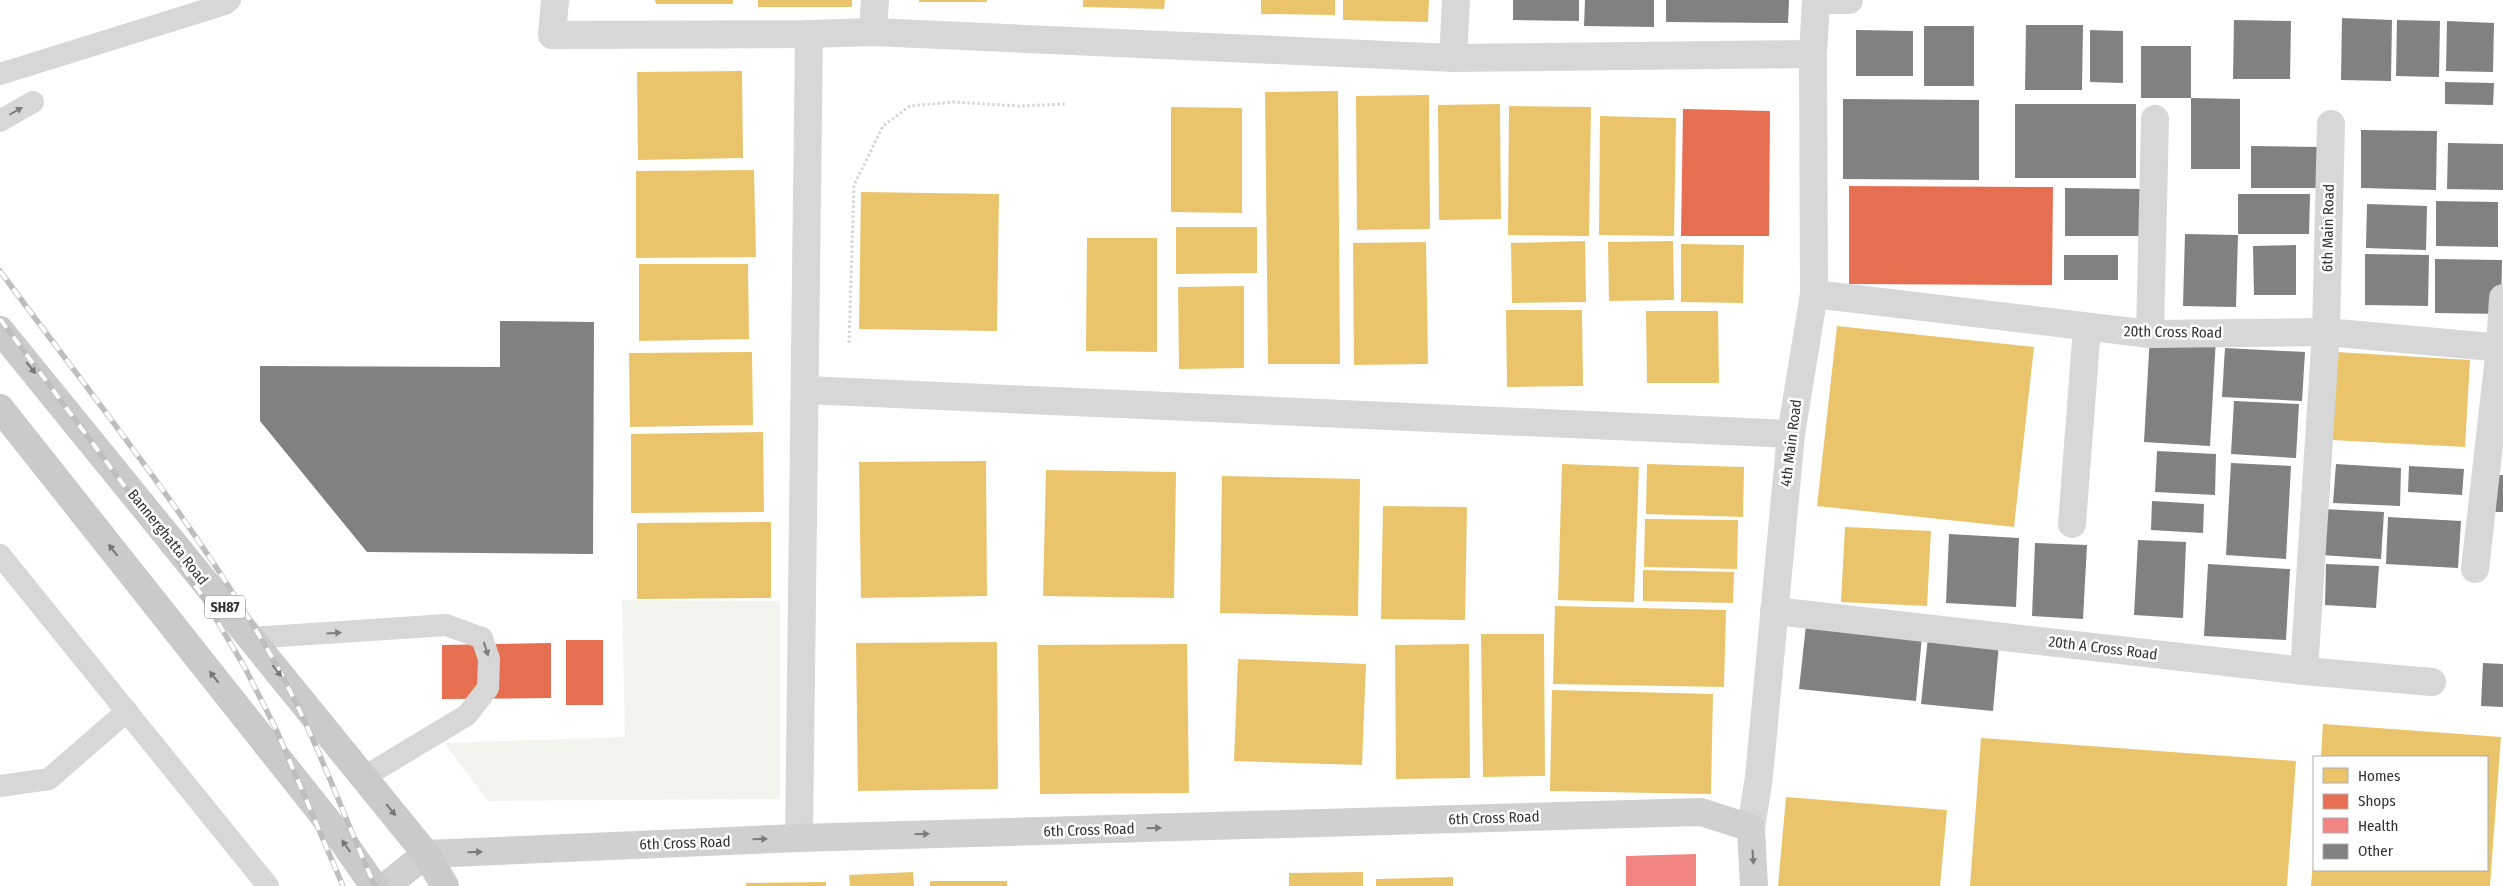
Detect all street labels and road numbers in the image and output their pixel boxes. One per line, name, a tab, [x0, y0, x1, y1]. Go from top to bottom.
street label: 6th Main Road	[2318, 184, 2338, 272]
street label: 20th Cross Road	[2124, 322, 2222, 342]
street label: 4th Main Road	[1777, 398, 1805, 488]
street label: Bannerghatta Road	[124, 486, 212, 588]
road number: SH87	[205, 596, 245, 618]
street label: 20th A Cross Road	[2048, 632, 2158, 664]
street label: 6th Cross Road	[1448, 807, 1540, 829]
street label: 6th Cross Road	[1043, 819, 1135, 841]
street label: 6th Cross Road	[639, 832, 731, 854]

